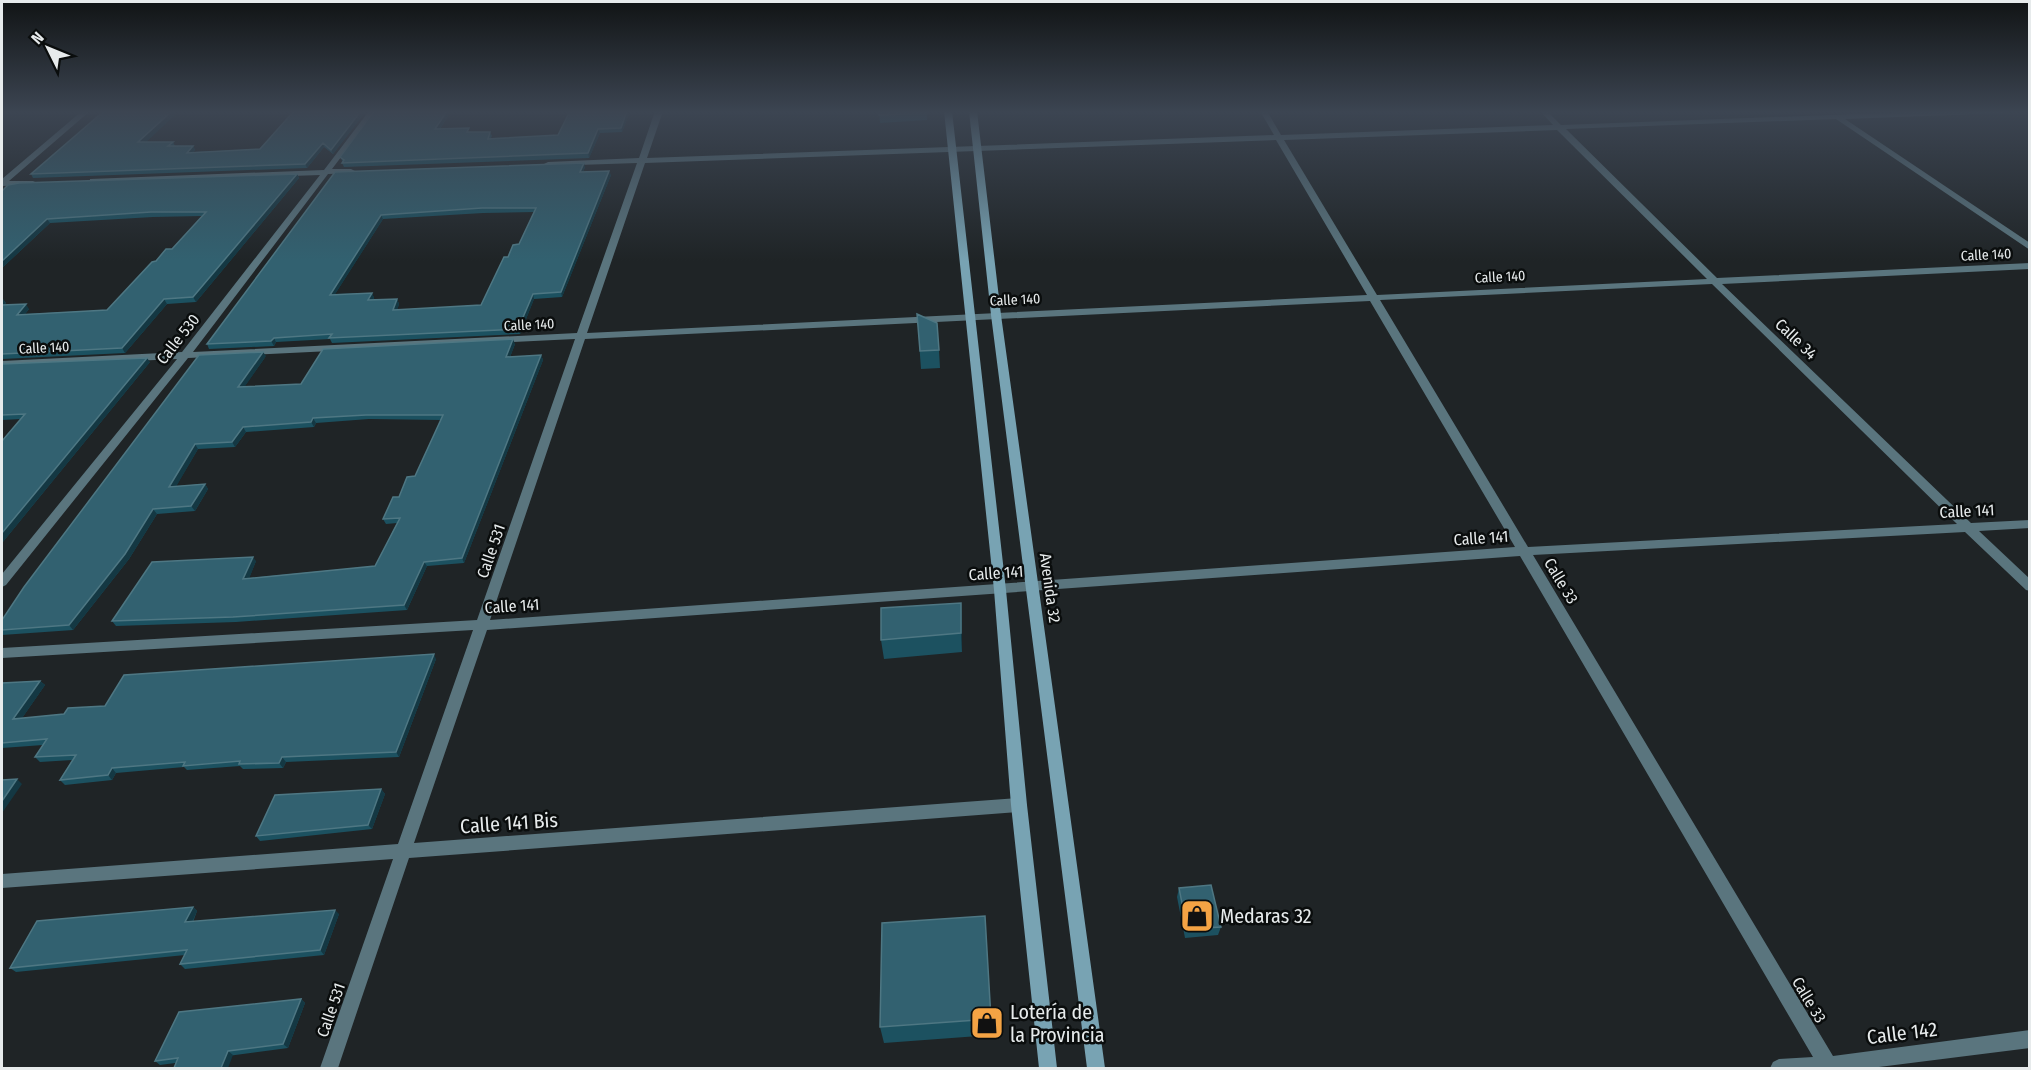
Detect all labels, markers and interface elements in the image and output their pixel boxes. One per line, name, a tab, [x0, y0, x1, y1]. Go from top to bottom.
north arrow	[18, 18, 78, 78]
text: N	[27, 28, 48, 48]
street label: Calle 140	[1960, 245, 2012, 265]
street label: Calle 140	[1474, 267, 1526, 287]
street label: Calle 140	[989, 290, 1041, 310]
street label: Calle 530	[153, 310, 203, 368]
street label: Calle 140	[503, 315, 555, 335]
street label: Calle 34	[1771, 315, 1821, 364]
street label: Calle 140	[18, 338, 70, 358]
street label: Calle 141	[1939, 500, 1995, 522]
street label: Calle 531	[473, 521, 509, 581]
street label: Calle 141	[1453, 527, 1509, 549]
street label: Avenida 32	[1036, 552, 1064, 624]
street label: Calle 33	[1540, 555, 1582, 607]
street label: Calle 141	[968, 562, 1024, 584]
street label: Calle 141	[484, 595, 540, 617]
street label: Calle 141 Bis	[459, 808, 559, 838]
shop icon: Medaras 32	[1179, 898, 1215, 934]
place label: Medaras 32	[1220, 904, 1312, 928]
street label: Calle 33	[1788, 974, 1830, 1026]
street label: Calle 531	[313, 980, 349, 1040]
place label: Lotería de la Provincia	[1010, 1000, 1104, 1047]
shop icon: Lotería de la Provincia	[969, 1005, 1005, 1041]
street label: Calle 142	[1865, 1017, 1939, 1049]

